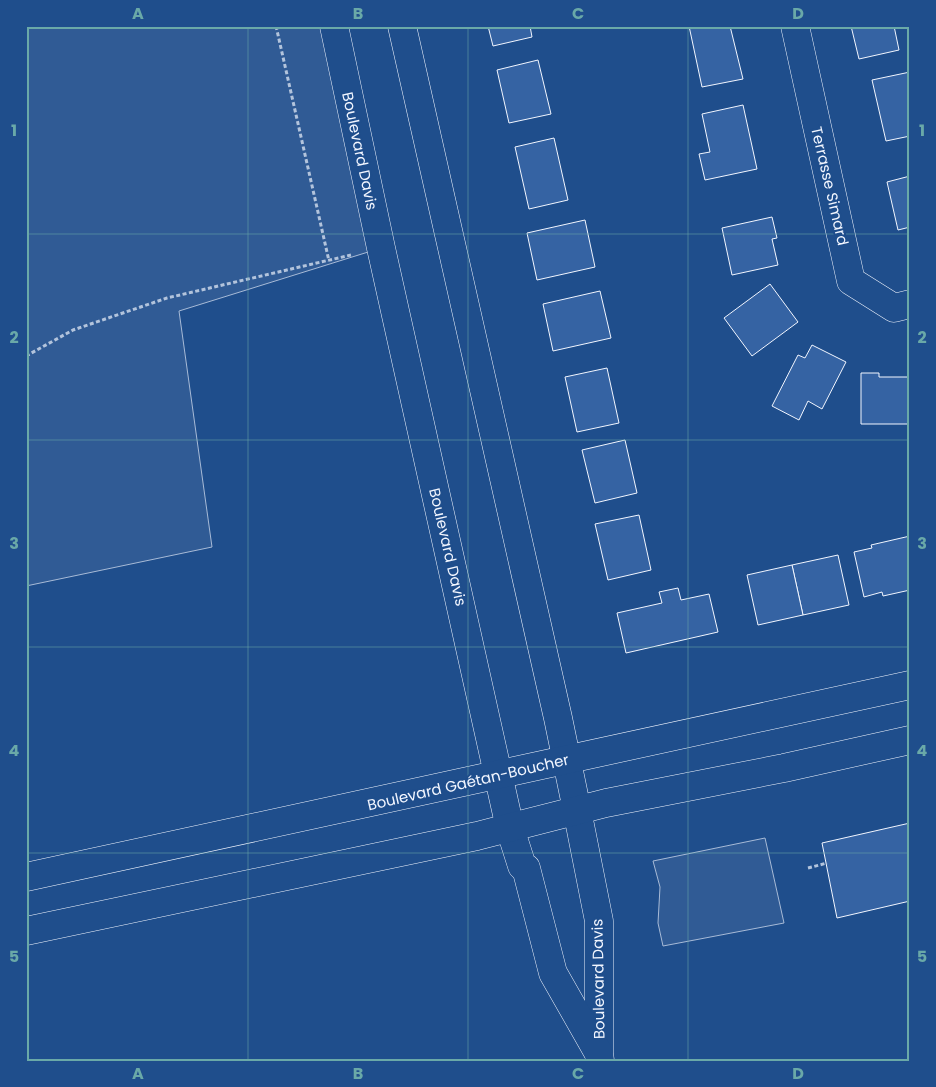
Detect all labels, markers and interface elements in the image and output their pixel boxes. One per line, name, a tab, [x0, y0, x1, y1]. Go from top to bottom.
text: A	[132, 2, 144, 25]
text: B	[353, 2, 363, 25]
text: C	[572, 2, 584, 25]
text: D	[792, 2, 804, 25]
street label: Boulevard Davis	[337, 90, 383, 212]
text: 1	[11, 119, 17, 142]
text: 1	[919, 119, 925, 142]
street label: Terrasse Simard	[806, 124, 854, 248]
text: 2	[9, 326, 19, 349]
text: 2	[917, 326, 927, 349]
street label: Boulevard Davis	[424, 486, 472, 608]
text: 3	[9, 532, 19, 555]
text: 3	[917, 532, 927, 555]
text: 4	[9, 739, 20, 762]
text: 4	[917, 739, 928, 762]
street label: Boulevard Gaétan-Boucher	[365, 748, 571, 815]
street label: Boulevard Davis	[586, 918, 610, 1039]
text: 5	[9, 945, 19, 968]
text: 5	[917, 945, 927, 968]
text: A	[132, 1062, 144, 1085]
text: B	[353, 1062, 363, 1085]
text: C	[572, 1062, 584, 1085]
text: D	[792, 1062, 804, 1085]

